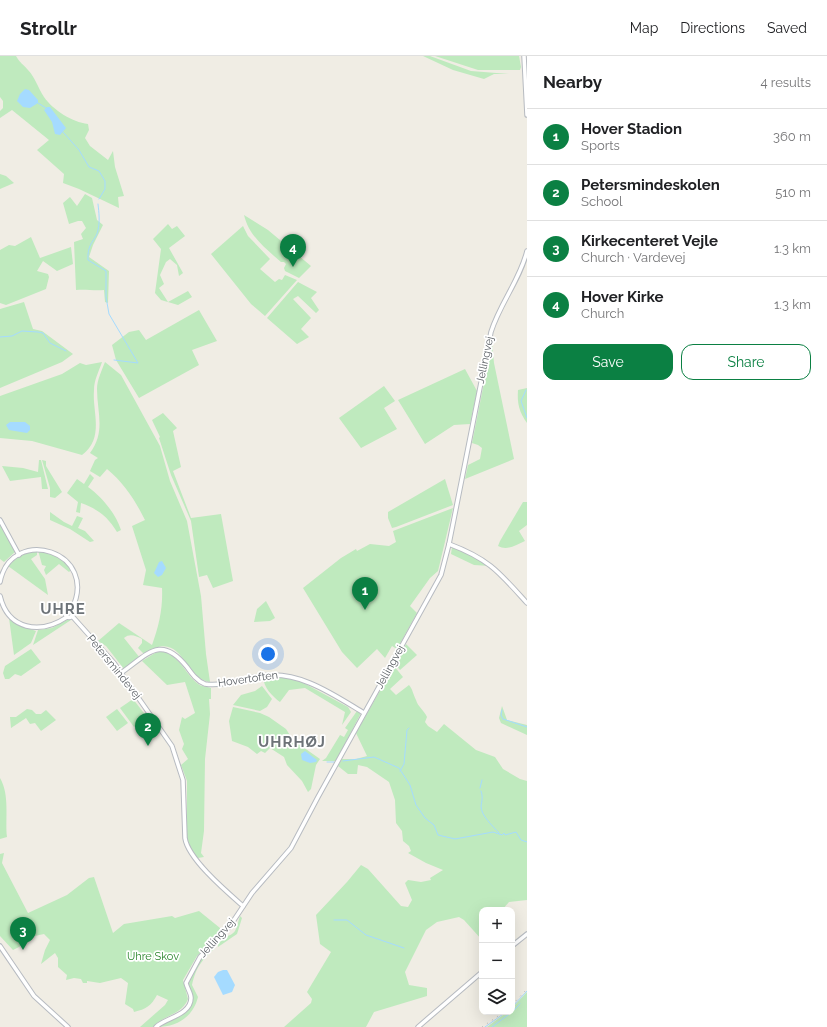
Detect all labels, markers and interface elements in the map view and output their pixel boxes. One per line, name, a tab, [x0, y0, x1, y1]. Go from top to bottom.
text: Strollr	[20, 17, 77, 39]
text: Map	[630, 20, 658, 36]
text: Directions	[680, 20, 745, 36]
text: Saved	[767, 20, 807, 36]
text: Nearby	[543, 72, 602, 92]
text: 4 results	[760, 75, 811, 90]
text: Hover Stadion	[581, 120, 682, 138]
text: 1	[553, 129, 559, 144]
text: 360 m	[773, 129, 811, 144]
text: Sports	[581, 138, 620, 153]
text: Petersmindeskolen	[581, 176, 720, 194]
text: 2	[552, 185, 560, 200]
text: 510 m	[775, 185, 811, 200]
text: School	[581, 194, 623, 209]
text: Kirkecenteret Vejle	[581, 232, 718, 250]
pin: 4	[280, 234, 306, 267]
text: 3	[552, 241, 560, 256]
text: 1.3 km	[774, 241, 811, 256]
text: Church · Vardevej	[581, 250, 685, 265]
text: Hover Kirke	[581, 288, 664, 306]
text: 4	[552, 297, 560, 312]
text: 1.3 km	[774, 297, 811, 312]
text: Church	[581, 306, 624, 321]
street label: Jellingvej	[474, 335, 496, 385]
button: Save	[543, 344, 673, 380]
button: Share	[681, 344, 811, 380]
pin: 1	[352, 577, 378, 610]
district label: UHRE	[40, 600, 86, 618]
street label: Petersmindevej	[84, 632, 144, 702]
street label: Jellingvej	[373, 643, 407, 691]
your location	[258, 644, 278, 664]
street label: Hovertoften	[217, 668, 279, 690]
pin: 2	[135, 713, 161, 746]
district label: UHRHØJ	[258, 733, 326, 751]
map controls	[479, 907, 515, 1015]
button: +	[479, 907, 515, 943]
street label: Jellingvej	[196, 916, 238, 960]
pin: 3	[10, 917, 36, 950]
button: −	[479, 943, 515, 979]
park label: Uhre Skov	[127, 950, 179, 963]
button: layers	[479, 979, 515, 1015]

